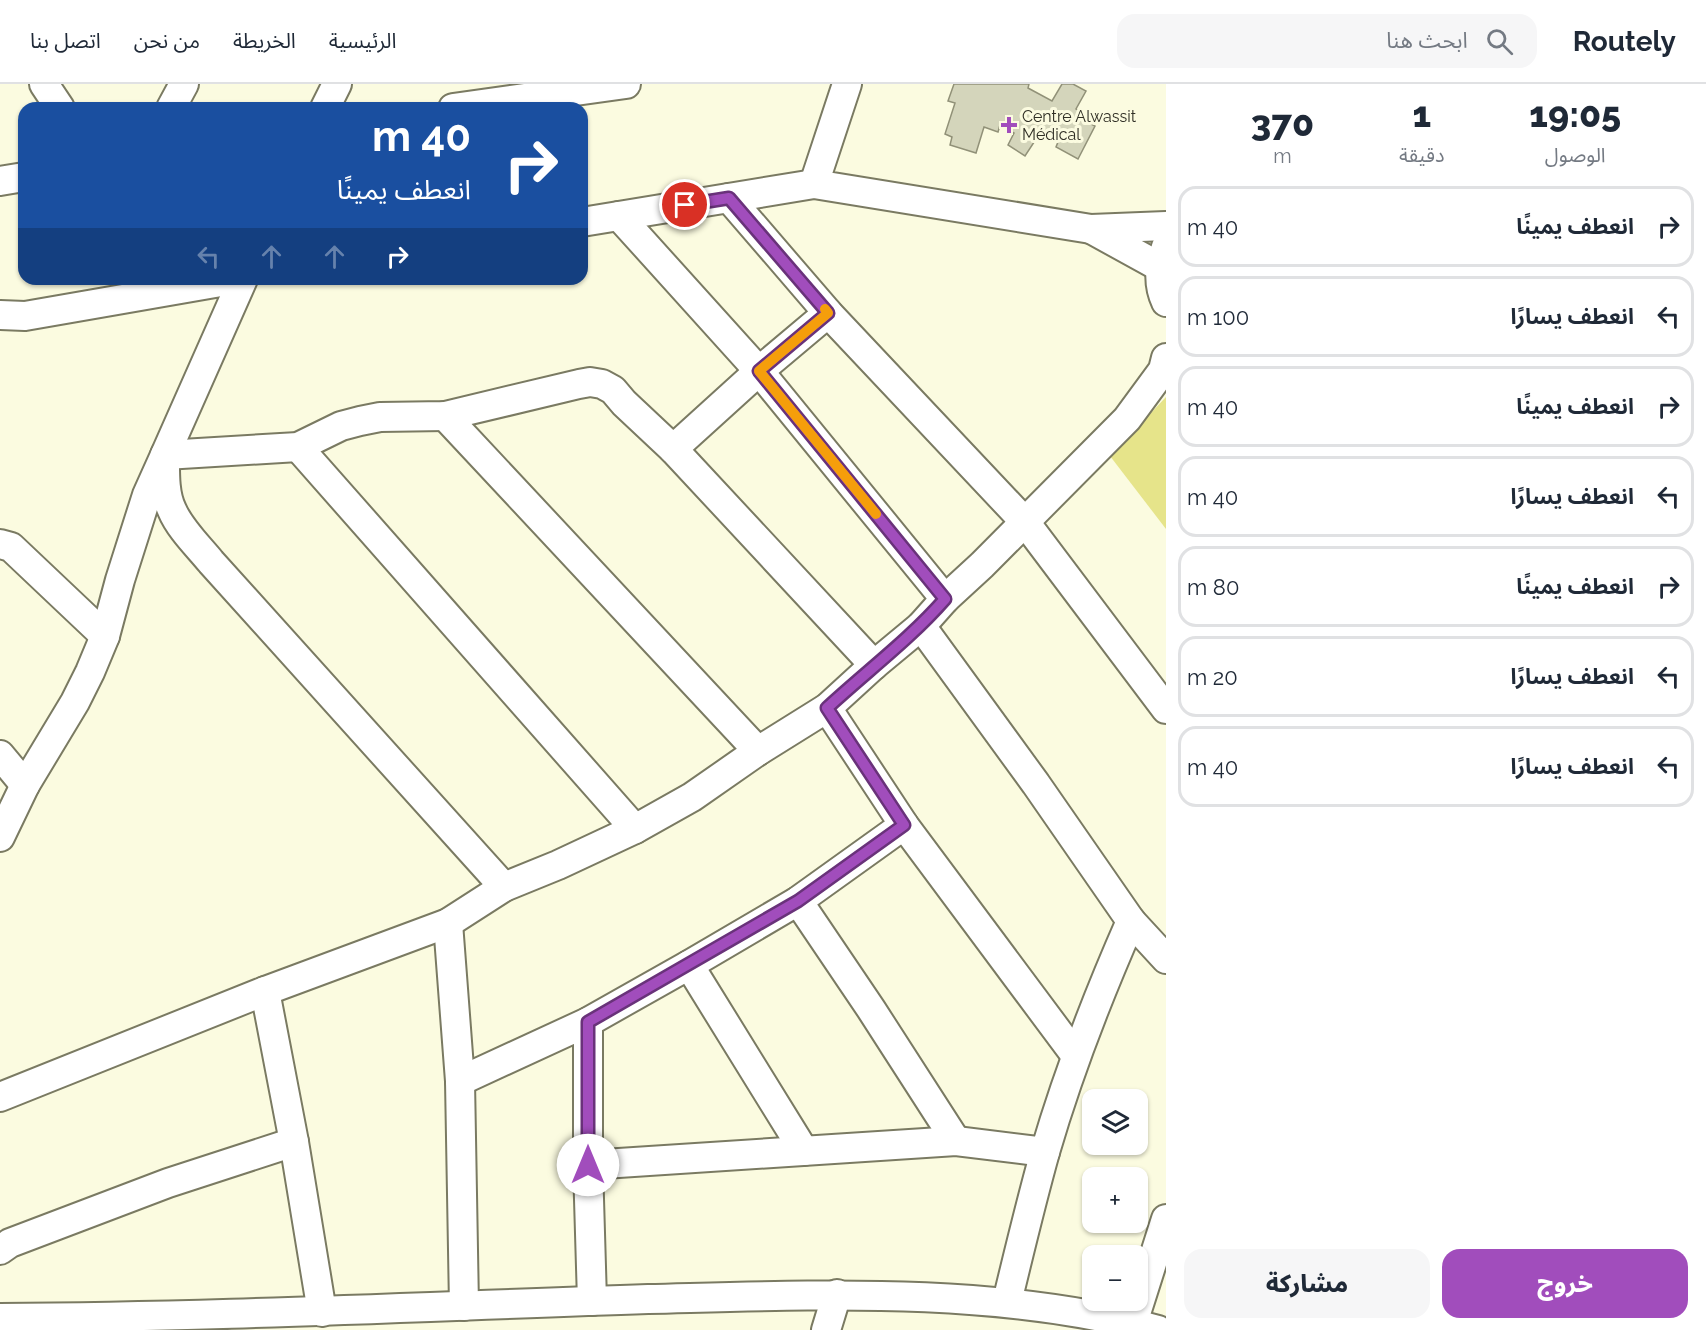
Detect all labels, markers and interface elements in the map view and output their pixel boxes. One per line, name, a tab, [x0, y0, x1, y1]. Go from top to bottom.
search box	[1117, 14, 1537, 68]
icon: search	[1483, 25, 1516, 58]
text: Routely	[1573, 25, 1676, 58]
text: ابحث هنا	[1386, 27, 1468, 53]
text: اتصل بنا	[30, 28, 101, 53]
text: من نحن	[134, 28, 200, 53]
text: الخريطة	[233, 28, 296, 53]
text: الرئيسية	[329, 28, 396, 53]
text: 1	[1412, 93, 1431, 135]
text: 19:05	[1529, 93, 1621, 135]
text: 370	[1251, 102, 1314, 144]
place label: Centre Alwassit Médical	[1022, 107, 1137, 144]
text: 40 m	[372, 112, 471, 161]
marker: Centre Alwassit Médical	[1000, 116, 1018, 134]
icon: right	[492, 126, 570, 204]
text: دقيقة	[1399, 143, 1444, 167]
text: الوصول	[1545, 143, 1606, 167]
text: m	[1273, 144, 1292, 168]
text: انعطف يمينًا	[337, 174, 471, 205]
pin	[659, 179, 710, 230]
icon: arrive	[668, 188, 701, 221]
icon: right	[1652, 210, 1685, 243]
text: انعطف يمينًا	[1516, 213, 1634, 239]
text: 40 m	[1187, 214, 1238, 240]
icon: left	[192, 240, 225, 273]
icon: ahead	[255, 240, 288, 273]
icon: ahead	[318, 240, 351, 273]
icon: right	[381, 240, 414, 273]
icon: left	[1652, 300, 1685, 333]
text: انعطف يسارًا	[1511, 303, 1634, 329]
text: 100 m	[1187, 304, 1249, 330]
icon: right	[1652, 390, 1685, 423]
text: انعطف يمينًا	[1516, 393, 1634, 419]
text: 40 m	[1187, 394, 1238, 420]
icon: left	[1652, 480, 1685, 513]
text: انعطف يسارًا	[1511, 483, 1634, 509]
text: 40 m	[1187, 484, 1238, 510]
icon: right	[1652, 570, 1685, 603]
text: انعطف يمينًا	[1516, 573, 1634, 599]
text: 80 m	[1187, 574, 1239, 600]
icon: left	[1652, 660, 1685, 693]
text: انعطف يسارًا	[1511, 663, 1634, 689]
text: 20 m	[1187, 664, 1238, 690]
icon: left	[1652, 750, 1685, 783]
text: انعطف يسارًا	[1511, 753, 1634, 779]
text: 40 m	[1187, 754, 1238, 780]
map controls	[1082, 1089, 1148, 1311]
button: layers	[1082, 1089, 1148, 1155]
position arrow	[556, 1133, 620, 1197]
button: +	[1082, 1167, 1148, 1233]
button: −	[1082, 1245, 1148, 1311]
button: مشاركة	[1184, 1249, 1430, 1318]
button: خروج	[1442, 1249, 1688, 1318]

